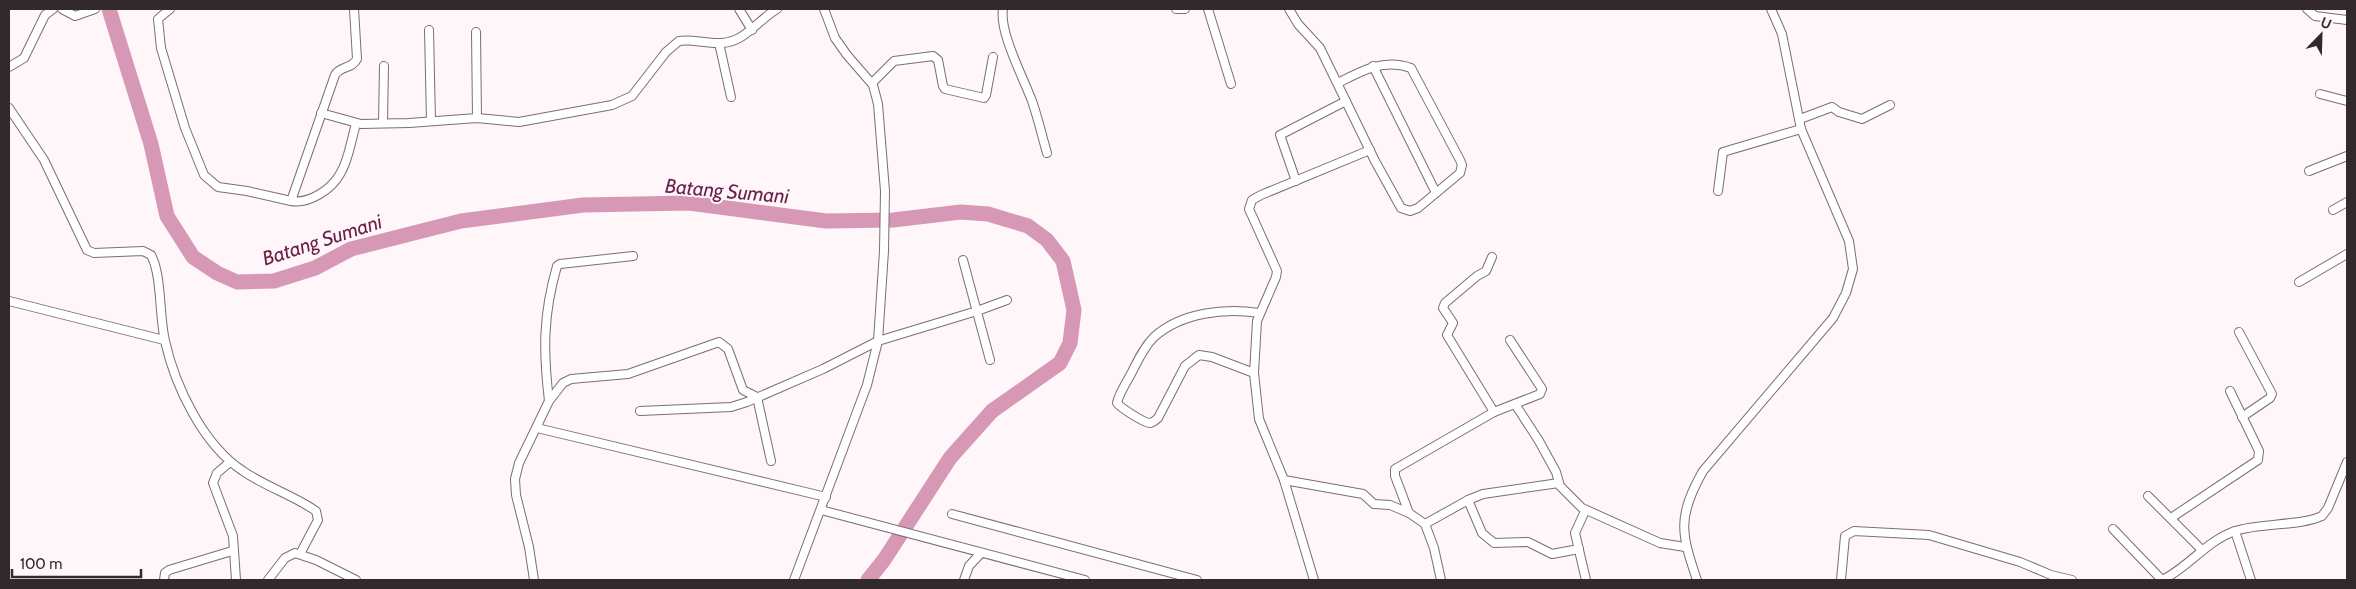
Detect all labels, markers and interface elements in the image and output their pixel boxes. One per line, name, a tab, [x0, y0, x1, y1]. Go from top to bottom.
north arrow	[2296, 10, 2346, 60]
text: U	[2318, 13, 2334, 33]
water label: Batang Sumani	[664, 174, 791, 208]
water label: Batang Sumani	[259, 209, 386, 271]
scale bar	[12, 546, 141, 578]
text: 100 m	[20, 555, 62, 573]

